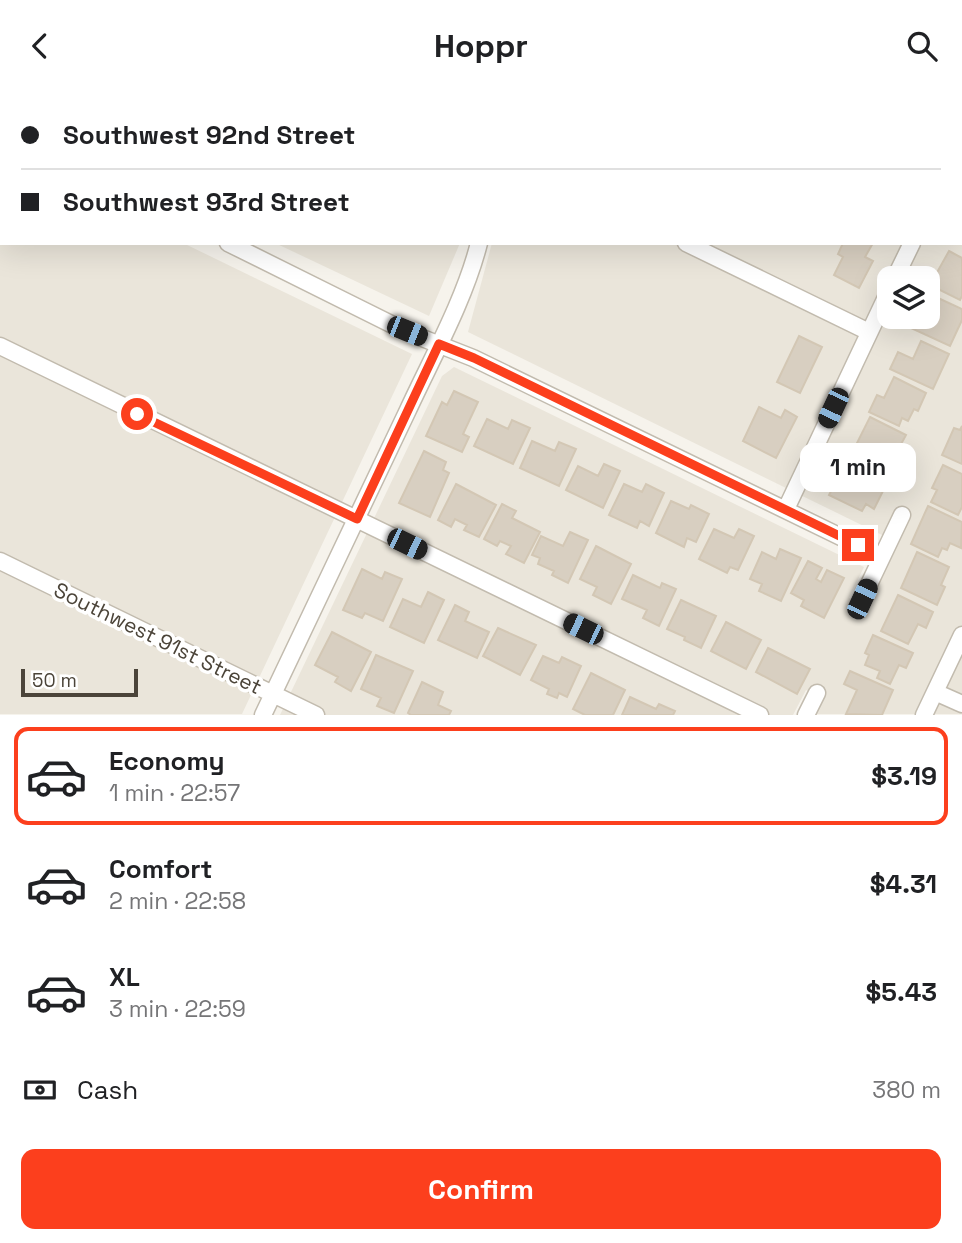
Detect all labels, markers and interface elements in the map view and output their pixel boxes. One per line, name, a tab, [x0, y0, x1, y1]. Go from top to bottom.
text: Hoppr	[434, 26, 528, 66]
icon: back	[21, 27, 59, 65]
icon: search	[903, 27, 941, 65]
text: Southwest 92nd Street	[63, 118, 355, 152]
text: Southwest 93rd Street	[63, 185, 350, 219]
map controls	[877, 266, 940, 329]
button: layers	[877, 266, 940, 329]
car	[384, 313, 431, 349]
car	[815, 385, 852, 431]
route start	[121, 398, 153, 430]
callout: 1 min	[800, 443, 916, 493]
text: 1 min	[830, 452, 886, 482]
car	[384, 525, 431, 563]
route end	[842, 529, 874, 561]
street label: Southwest 91st Street	[50, 576, 266, 700]
car	[844, 576, 881, 622]
car	[560, 610, 607, 648]
scale bar	[21, 666, 138, 697]
text: 50 m	[32, 668, 77, 693]
text: Economy	[109, 744, 225, 778]
icon: car	[25, 745, 88, 808]
text: $3.19	[871, 759, 937, 793]
text: 1 min · 22:57	[109, 778, 240, 808]
text: Comfort	[109, 852, 212, 886]
icon: car	[25, 853, 88, 916]
text: $4.31	[870, 867, 937, 901]
text: 2 min · 22:58	[109, 886, 246, 916]
text: XL	[109, 960, 140, 994]
icon: car	[25, 961, 88, 1024]
text: $5.43	[866, 975, 937, 1009]
text: 3 min · 22:59	[109, 994, 246, 1024]
icon: cash	[21, 1071, 59, 1109]
text: Cash	[77, 1073, 138, 1107]
text: 380 m	[872, 1075, 941, 1105]
button: Confirm	[21, 1149, 941, 1229]

